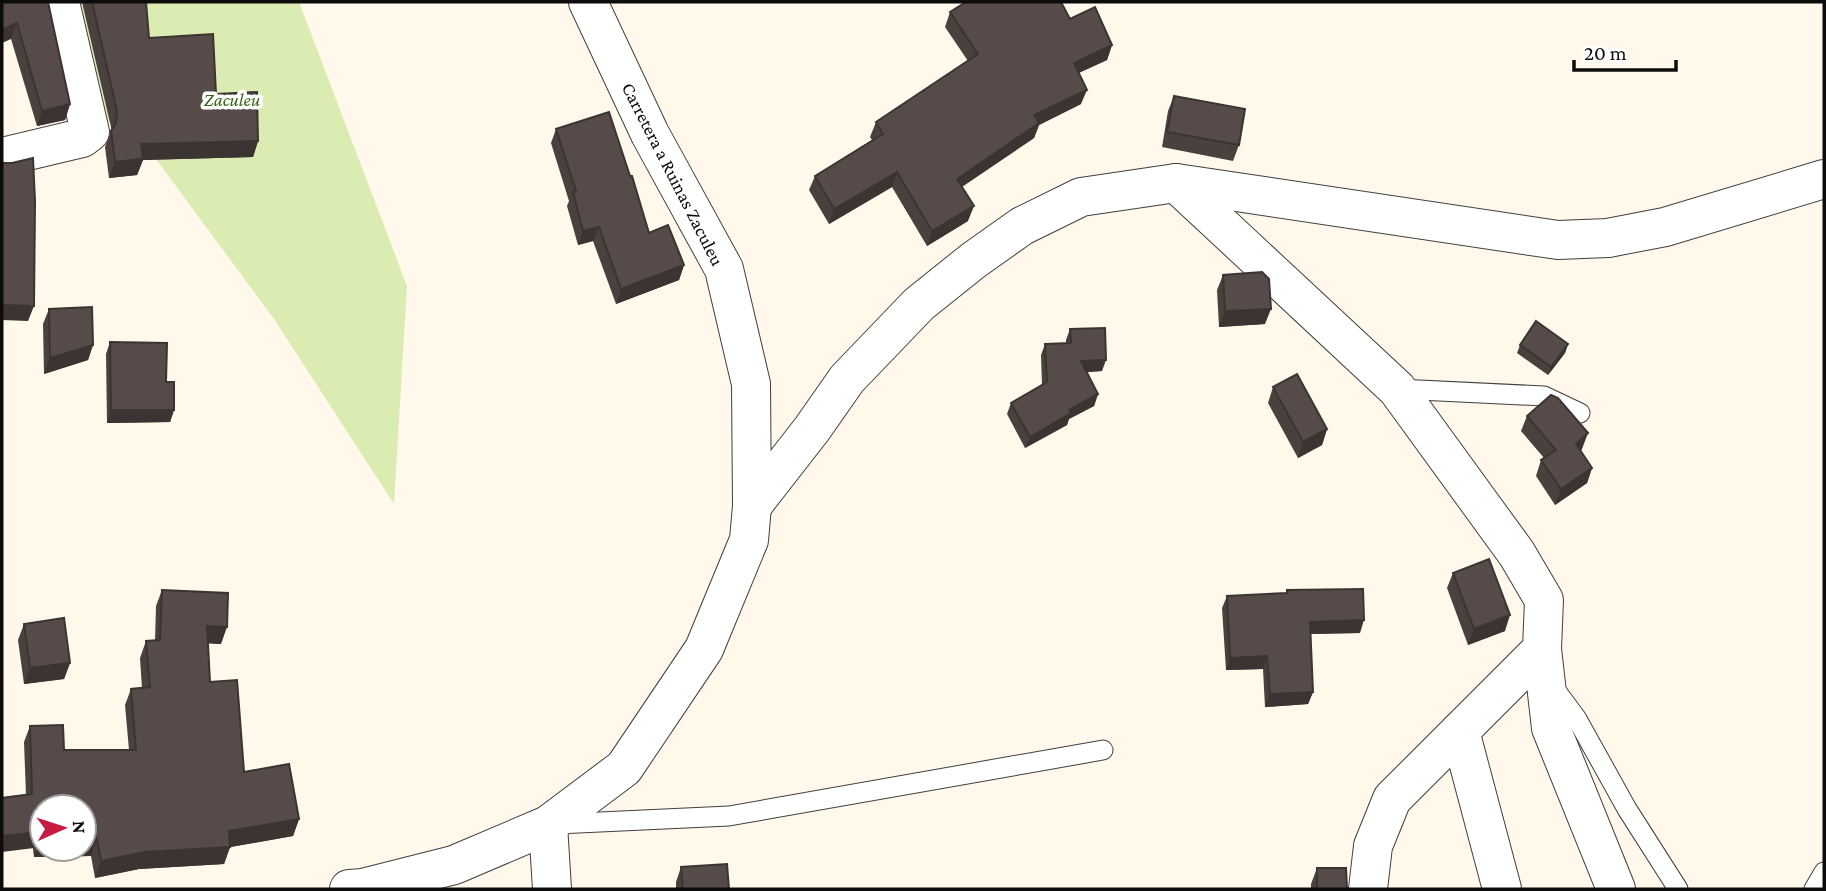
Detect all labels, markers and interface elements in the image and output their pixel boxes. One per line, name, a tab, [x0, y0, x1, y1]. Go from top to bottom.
scale bar	[1574, 28, 1675, 72]
text: 20 m	[1584, 41, 1627, 65]
street label: Carretera a Ruinas Zaculeu	[618, 79, 728, 269]
park label: Zaculeu	[204, 89, 261, 110]
north arrow	[28, 793, 98, 863]
text: N	[69, 820, 90, 834]

